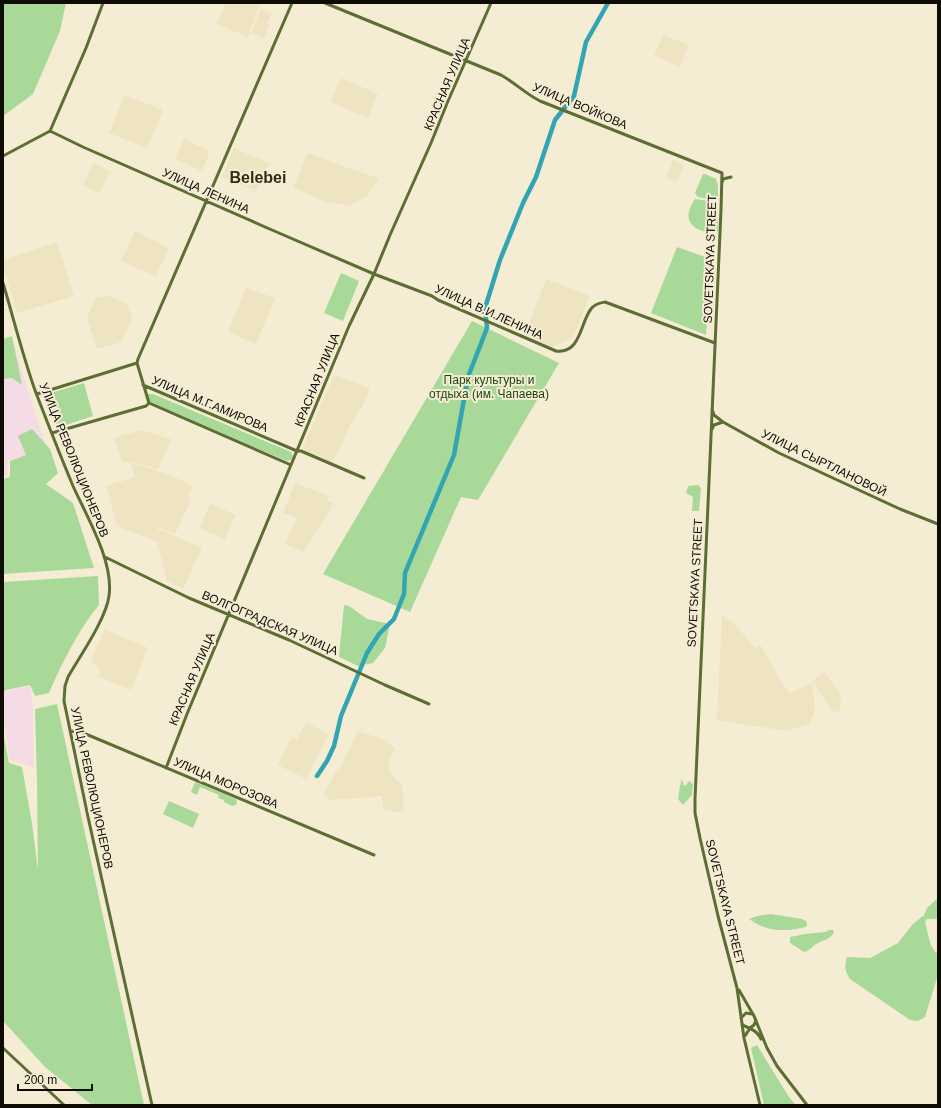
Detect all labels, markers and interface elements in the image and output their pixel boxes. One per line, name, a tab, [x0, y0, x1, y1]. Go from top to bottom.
street label: КРАСНАЯ УЛИЦА	[421, 35, 473, 133]
street label: УЛИЦА ВОЙКОВА	[531, 79, 630, 132]
street label: УЛИЦА ЛЕНИНА	[160, 166, 252, 216]
district label: Belebei	[230, 169, 286, 186]
street label: SOVETSKAYA STREET	[701, 194, 719, 324]
street label: УЛИЦА В.И.ЛЕНИНА	[433, 282, 545, 342]
street label: КРАСНАЯ УЛИЦА	[292, 331, 342, 429]
street label: УЛИЦА М.Г.АМИРОВА	[150, 373, 270, 435]
park label: Парк культуры и отдыха (им. Чапаева)	[429, 373, 549, 401]
street label: УЛИЦА РЕВОЛЮЦИОНЕРОВ	[37, 381, 111, 539]
street label: УЛИЦА СЫРТЛАНОВОЙ	[759, 426, 889, 499]
street label: SOVETSKAYA STREET	[685, 518, 705, 648]
street label: ВОЛГОГРАДСКАЯ УЛИЦА	[200, 588, 340, 658]
street label: КРАСНАЯ УЛИЦА	[166, 630, 218, 728]
street label: УЛИЦА РЕВОЛЮЦИОНЕРОВ	[68, 706, 116, 870]
street label: УЛИЦА МОРОЗОВА	[172, 755, 280, 811]
street label: SOVETSKAYA STREET	[703, 838, 748, 967]
scale bar	[18, 1066, 92, 1092]
text: 200 m	[24, 1073, 57, 1087]

